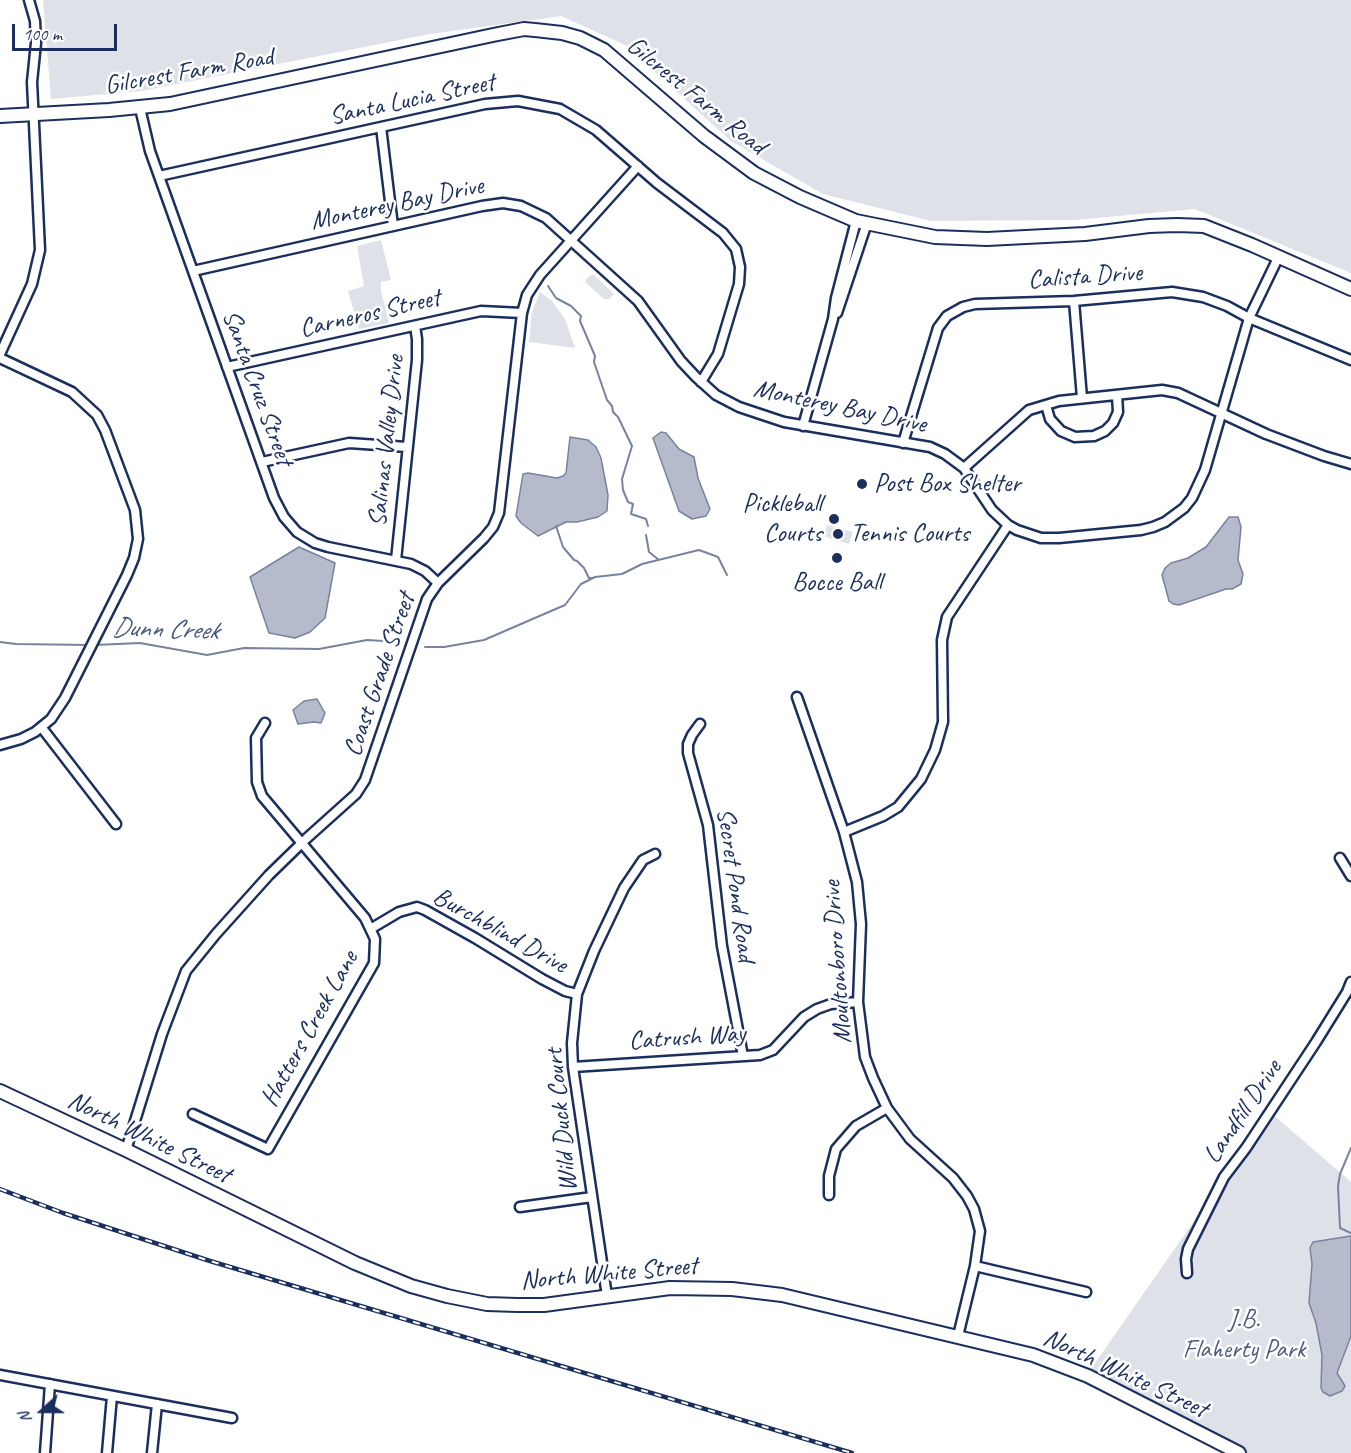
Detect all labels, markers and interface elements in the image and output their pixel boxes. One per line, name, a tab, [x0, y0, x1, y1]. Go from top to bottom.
scale bar	[15, 12, 120, 50]
text: 100 m	[23, 23, 62, 45]
street label: Gilcrest Farm Road	[620, 30, 772, 162]
street label: Gilcrest Farm Road	[102, 42, 276, 102]
street label: Santa Lucia Street	[327, 67, 497, 133]
street label: Monterey Bay Drive	[308, 170, 486, 238]
street label: Calista Drive	[1027, 257, 1143, 297]
street label: Carneros Street	[297, 283, 443, 345]
street label: Santa Cruz Street	[214, 306, 300, 470]
street label: Salinas Valley Drive	[362, 354, 412, 528]
street label: Monterey Bay Drive	[751, 373, 929, 441]
place label: Post Box Shelter	[874, 468, 1021, 500]
marker: Post Box Shelter	[855, 477, 869, 491]
place label: Pickleball Courts	[742, 488, 822, 550]
marker: Pickleball Courts	[827, 512, 841, 526]
place label: Tennis Courts	[850, 518, 969, 550]
marker: Tennis Courts	[831, 527, 845, 541]
marker: Bocce Ball	[830, 551, 844, 565]
place label: Bocce Ball	[792, 567, 882, 599]
street label: Coast Grade Street	[337, 589, 423, 761]
water label: Dunn Creek	[111, 612, 219, 648]
street label: Secret Pond Road	[709, 806, 761, 964]
street label: Moultonboro Drive	[817, 879, 859, 1045]
street label: Burchblind Drive	[427, 881, 573, 981]
street label: Hatters Creek Lane	[254, 946, 366, 1112]
street label: Catrush Way	[628, 1018, 746, 1058]
street label: Wild Duck Court	[539, 1047, 585, 1193]
street label: Landfill Drive	[1197, 1054, 1289, 1170]
street label: North White Street	[63, 1085, 235, 1191]
street label: North White Street	[519, 1251, 699, 1297]
park label: J.B. Flaherty Park	[1183, 1304, 1305, 1366]
street label: North White Street	[1038, 1322, 1212, 1426]
north arrow	[12, 1381, 72, 1441]
text: N	[14, 1409, 36, 1426]

